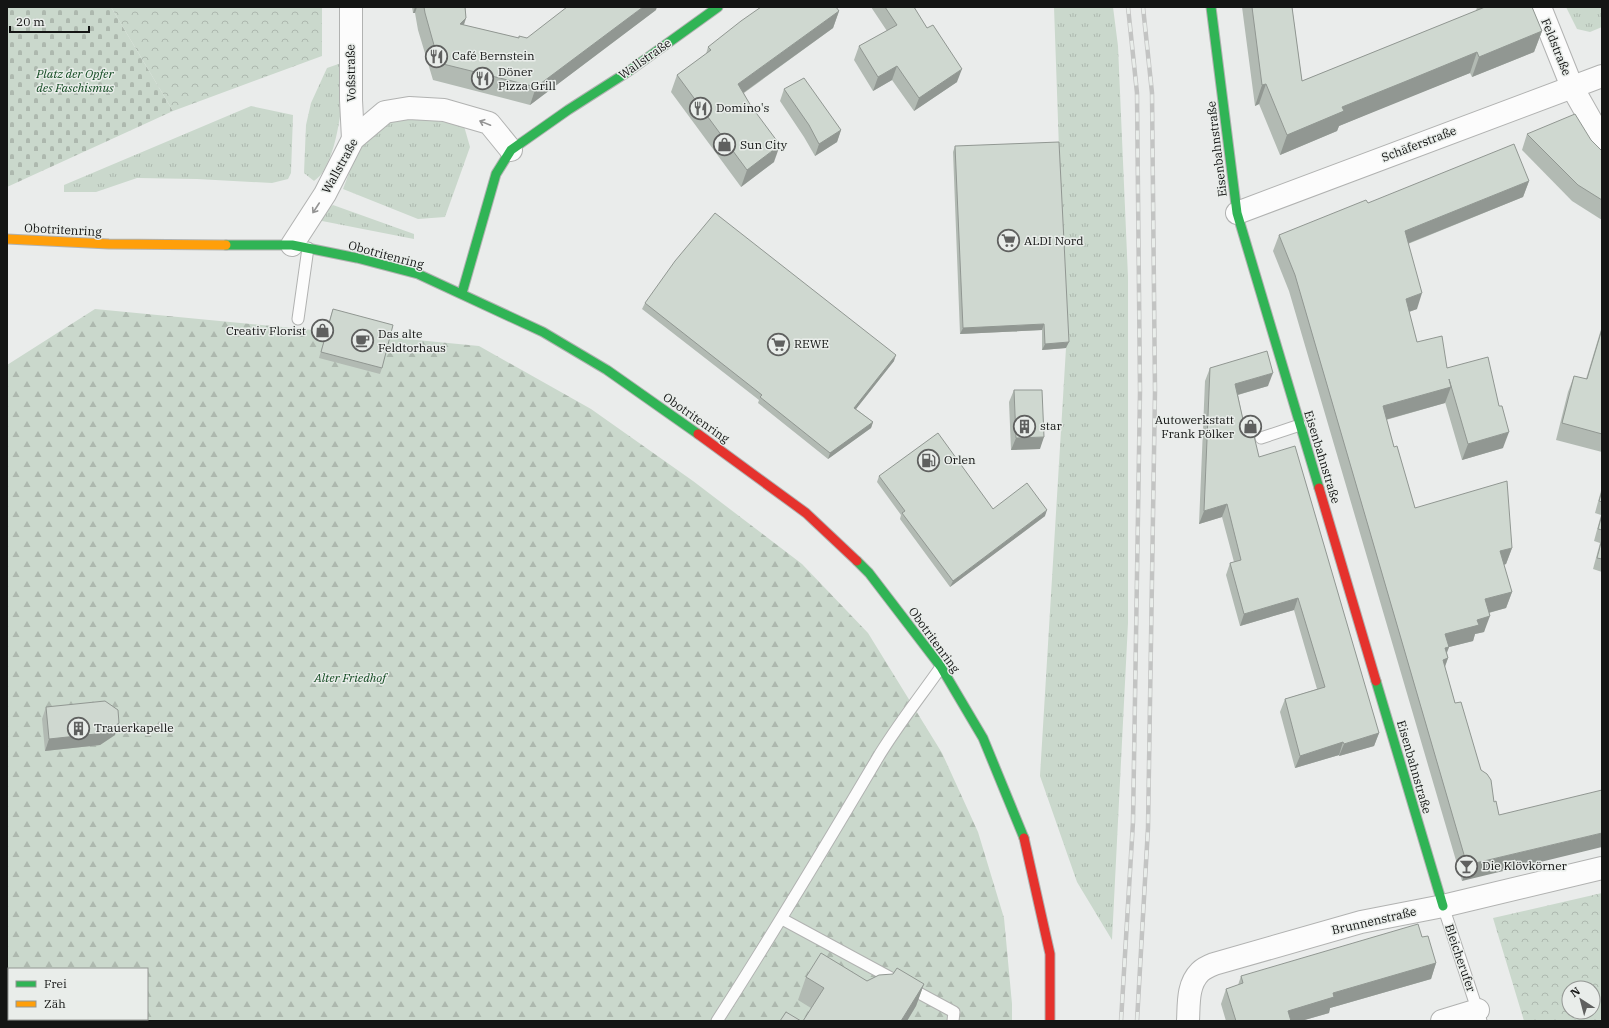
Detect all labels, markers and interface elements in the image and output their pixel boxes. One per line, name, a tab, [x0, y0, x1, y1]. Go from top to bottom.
scale bar	[10, 8, 89, 34]
text: 20 m	[16, 14, 45, 29]
street label: Feldstraße	[1538, 16, 1575, 78]
street label: Wallstraße	[616, 35, 674, 82]
restaurant icon: Café Bernstein	[423, 43, 449, 69]
street label: Voßstraße	[342, 44, 359, 102]
place label: Café Bernstein	[452, 48, 535, 63]
place label: Döner Pizza Grill	[498, 64, 556, 93]
park label: Platz der Opfer des Faschismus	[35, 66, 114, 95]
restaurant icon: Döner Pizza Grill	[470, 66, 496, 92]
restaurant icon: Domino's	[687, 95, 713, 121]
place label: Domino's	[716, 100, 770, 115]
street label: Eisenbahnstraße	[1203, 100, 1230, 198]
one-way arrow	[479, 118, 491, 126]
street label: Schäferstraße	[1379, 122, 1458, 165]
shop icon: Sun City	[712, 132, 738, 158]
street label: Wallstraße	[318, 136, 361, 196]
place label: Sun City	[740, 137, 788, 152]
one-way arrow	[312, 202, 320, 213]
street label: Obotritenring	[24, 220, 103, 239]
supermarket icon: ALDI Nord	[996, 228, 1022, 254]
place label: ALDI Nord	[1024, 233, 1083, 248]
street label: Obotritenring	[347, 237, 426, 272]
shop icon: Creativ Florist	[309, 318, 335, 344]
place label: Creativ Florist	[226, 323, 306, 338]
place label: Das alte Feldtorhaus	[378, 326, 446, 355]
cafe icon: Das alte Feldtorhaus	[350, 328, 376, 354]
supermarket icon: REWE	[766, 331, 792, 357]
place label: REWE	[794, 336, 829, 351]
street label: Obotritenring	[660, 389, 733, 446]
street label: Eisenbahnstraße	[1301, 409, 1344, 505]
place label: Autowerkstatt Frank Pölker	[1155, 412, 1235, 441]
building icon: star	[1012, 413, 1038, 439]
shop icon: Autowerkstatt Frank Pölker	[1237, 414, 1263, 440]
place label: star	[1040, 418, 1063, 433]
fuel station icon: Orlen	[916, 447, 942, 473]
place label: Orlen	[944, 452, 976, 467]
street label: Obotritenring	[906, 604, 964, 676]
park label: Alter Friedhof	[313, 670, 388, 685]
building icon: Trauerkapelle	[66, 715, 92, 741]
street label: Eisenbahnstraße	[1394, 718, 1435, 815]
place label: Trauerkapelle	[94, 720, 174, 735]
bar icon: Die Klövkörner	[1453, 853, 1479, 879]
place label: Die Klövkörner	[1482, 858, 1568, 873]
street label: Brunnenstraße	[1330, 903, 1418, 938]
street label: Bleicherufer	[1442, 922, 1479, 994]
legend	[8, 968, 148, 1020]
text: Frei	[44, 976, 67, 991]
north arrow	[1561, 980, 1601, 1020]
text: N	[1567, 984, 1583, 1000]
text: Zäh	[44, 996, 66, 1011]

